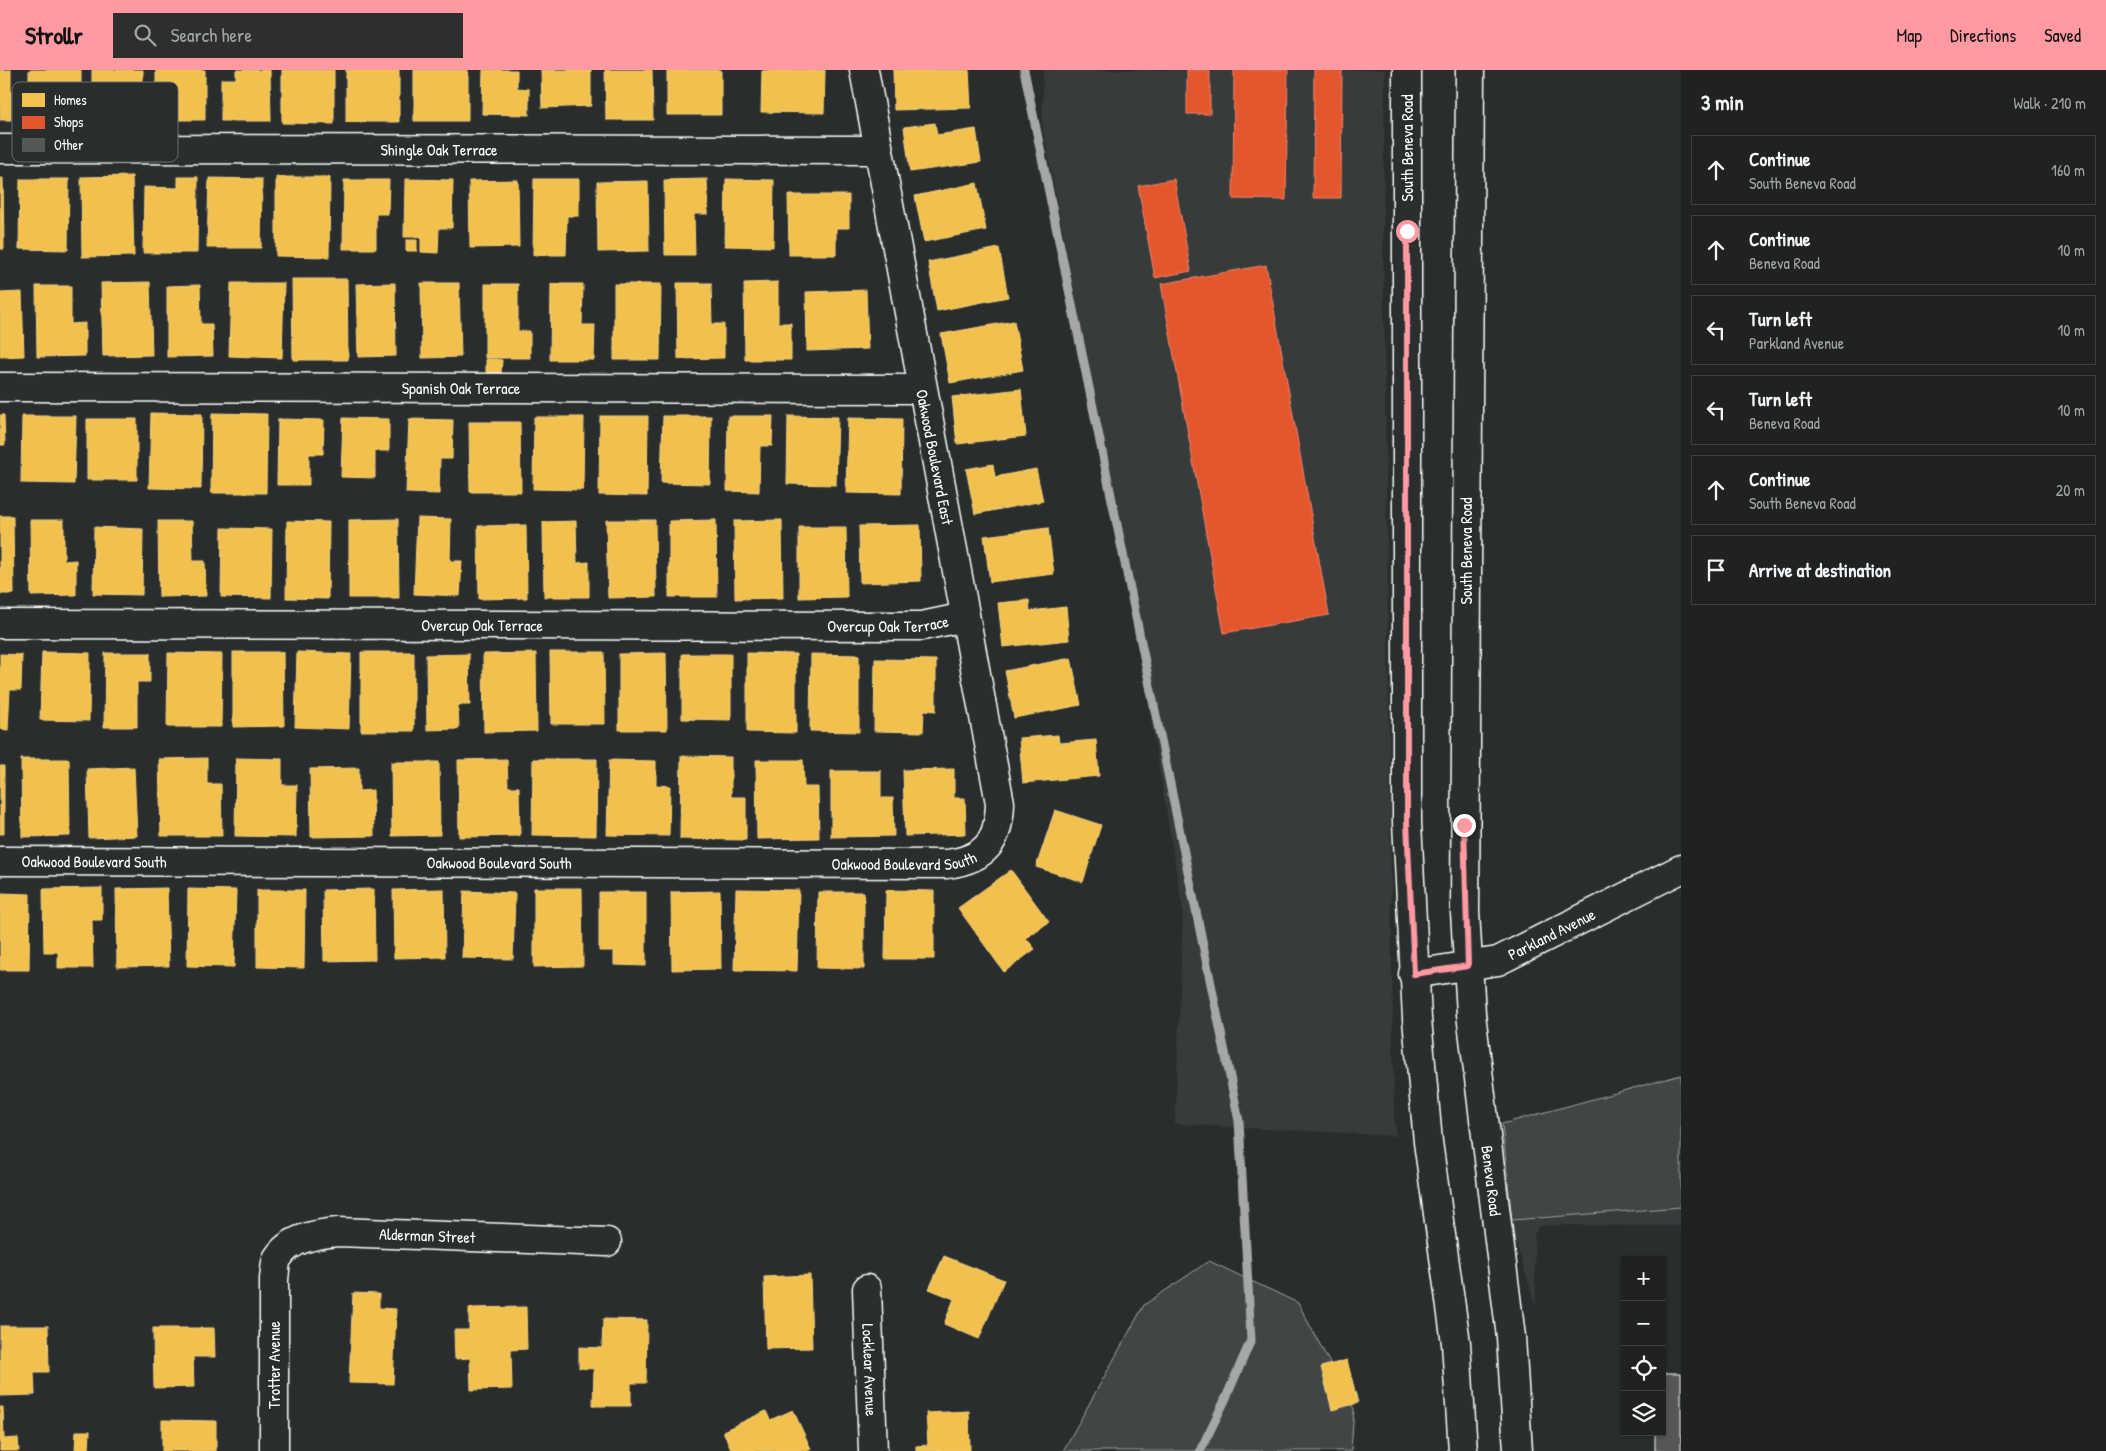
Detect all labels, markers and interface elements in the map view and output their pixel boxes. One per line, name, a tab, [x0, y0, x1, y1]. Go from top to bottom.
search box	[113, 13, 463, 58]
text: Strollr	[25, 19, 83, 51]
icon: search	[131, 21, 159, 49]
text: Search here	[171, 22, 252, 48]
text: Map	[1897, 23, 1922, 48]
text: Directions	[1950, 23, 2016, 48]
text: Saved	[2044, 23, 2081, 48]
legend	[12, 82, 178, 162]
text: 3 min	[1701, 88, 1744, 117]
text: Homes	[54, 90, 87, 109]
text: Walk · 210 m	[2013, 92, 2086, 114]
street label: South Beneva Road	[1396, 95, 1418, 201]
text: Shops	[54, 112, 83, 132]
text: Other	[54, 135, 84, 154]
street label: Shingle Oak Terrace	[380, 138, 498, 161]
text: Continue	[1749, 146, 1810, 172]
icon: ahead	[1702, 156, 1730, 184]
text: 160 m	[2051, 159, 2085, 181]
text: South Beneva Road	[1749, 172, 1856, 194]
route start	[1396, 220, 1419, 243]
text: Continue	[1749, 226, 1810, 252]
icon: ahead	[1702, 236, 1730, 264]
text: 10 m	[2057, 239, 2085, 261]
text: Beneva Road	[1749, 252, 1820, 274]
text: Turn left	[1749, 306, 1812, 332]
icon: left	[1702, 316, 1730, 344]
text: 10 m	[2057, 319, 2085, 341]
text: Parkland Avenue	[1749, 332, 1844, 354]
street label: Spanish Oak Terrace	[402, 377, 521, 399]
text: Turn left	[1749, 386, 1812, 412]
street label: Oakwood Boulevard East	[911, 387, 959, 527]
icon: left	[1702, 396, 1730, 424]
text: 10 m	[2057, 399, 2085, 421]
text: Beneva Road	[1749, 412, 1820, 434]
text: Continue	[1749, 466, 1810, 492]
icon: ahead	[1702, 476, 1730, 504]
text: 20 m	[2056, 479, 2085, 501]
text: South Beneva Road	[1749, 492, 1856, 514]
street label: South Beneva Road	[1455, 498, 1477, 604]
icon: arrive	[1702, 556, 1730, 584]
text: Arrive at destination	[1749, 557, 1891, 583]
street label: Overcup Oak Terrace	[827, 610, 951, 637]
street label: Overcup Oak Terrace	[421, 614, 543, 636]
route end	[1453, 814, 1476, 837]
street label: Oakwood Boulevard South	[831, 846, 980, 875]
street label: Oakwood Boulevard South	[21, 850, 167, 873]
street label: Oakwood Boulevard South	[426, 851, 572, 874]
street label: Parkland Avenue	[1504, 903, 1600, 965]
street label: Beneva Road	[1476, 1144, 1507, 1217]
street label: Alderman Street	[379, 1223, 476, 1248]
map controls	[1621, 1256, 1666, 1436]
button: +	[1621, 1256, 1666, 1301]
button: −	[1621, 1301, 1666, 1346]
street label: Trotter Avenue	[263, 1320, 285, 1409]
street label: Locklear Avenue	[857, 1323, 883, 1417]
button: locate	[1621, 1346, 1666, 1391]
button: layers	[1621, 1391, 1666, 1436]

